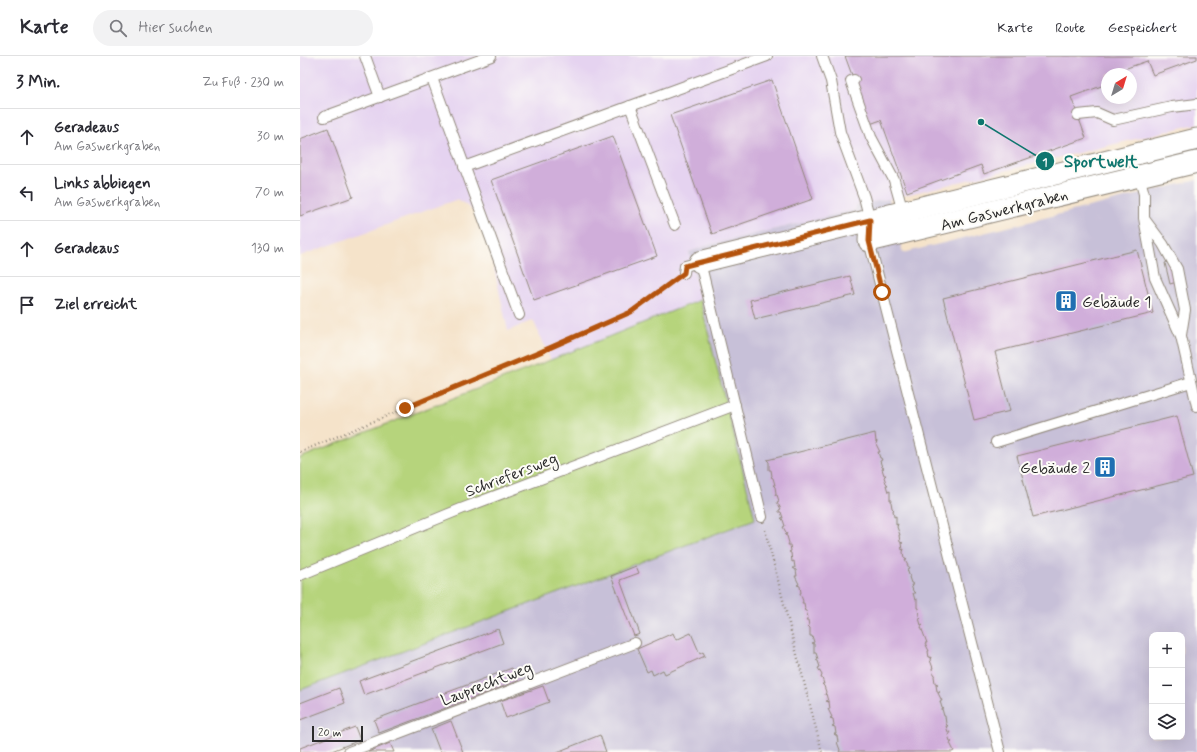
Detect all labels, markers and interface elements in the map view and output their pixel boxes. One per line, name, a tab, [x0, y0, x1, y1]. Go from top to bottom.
search box	[93, 10, 373, 46]
text: Karte	[20, 15, 69, 40]
icon: search	[107, 17, 129, 39]
text: Hier suchen	[139, 18, 213, 38]
text: Karte	[997, 19, 1033, 37]
text: Route	[1055, 19, 1086, 37]
text: Gespeichert	[1108, 19, 1177, 37]
north arrow	[1101, 68, 1137, 104]
text: 3 Min.	[16, 71, 60, 93]
text: Zu Fuß · 230 m	[202, 74, 284, 91]
text: Geradeaus	[54, 118, 119, 138]
icon: ahead	[16, 126, 38, 148]
text: 30 m	[257, 128, 284, 145]
text: Am Gaswerkgraben	[54, 138, 160, 155]
callout: Sportwelt	[1035, 147, 1146, 176]
text: Sportwelt	[1064, 151, 1139, 173]
text: 1	[1042, 155, 1048, 171]
text: Links abbiegen	[54, 174, 151, 194]
icon: left	[16, 182, 38, 204]
text: 70 m	[255, 184, 284, 201]
street label: Am Gaswerkgraben	[938, 184, 1070, 236]
text: Am Gaswerkgraben	[54, 194, 160, 211]
icon: ahead	[16, 238, 38, 260]
text: Geradeaus	[54, 239, 119, 259]
text: 130 m	[251, 240, 284, 257]
route start	[873, 283, 891, 301]
building icon: Gebäude 1	[1053, 288, 1079, 314]
place label: Gebäude 1	[1082, 292, 1151, 313]
icon: arrive	[16, 294, 38, 316]
text: Ziel erreicht	[54, 295, 137, 315]
route end	[396, 399, 414, 417]
street label: Schriefersweg	[463, 448, 561, 504]
building icon: Gebäude 2	[1092, 454, 1118, 480]
place label: Gebäude 2	[1020, 458, 1090, 479]
map controls	[1149, 632, 1185, 740]
button: +	[1149, 632, 1185, 668]
street label: Lauprechtweg	[438, 657, 536, 712]
button: −	[1149, 668, 1185, 704]
button: layers	[1149, 704, 1185, 740]
scale bar	[312, 724, 363, 743]
text: 20 m	[318, 726, 341, 740]

